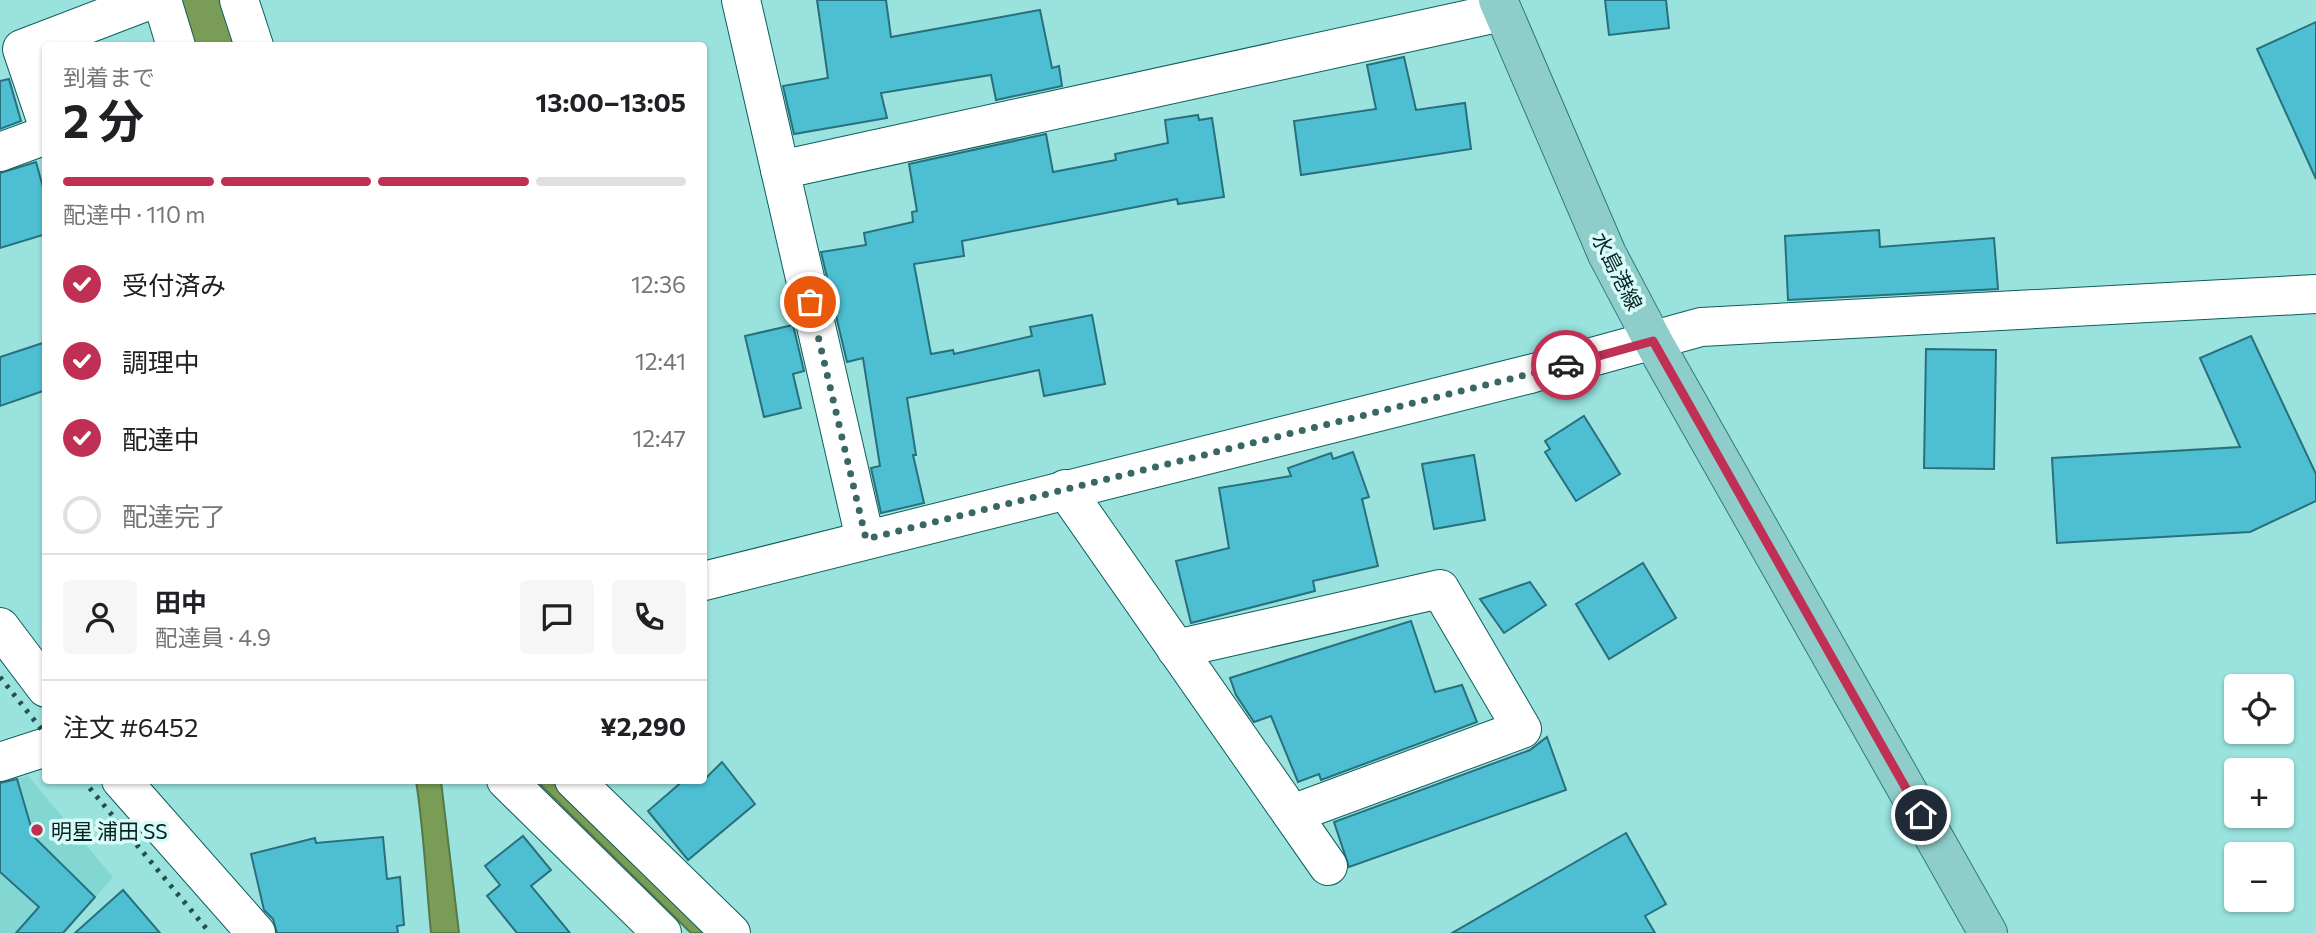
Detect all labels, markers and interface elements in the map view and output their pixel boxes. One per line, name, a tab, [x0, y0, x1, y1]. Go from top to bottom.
text: 到着まで	[63, 63, 155, 91]
text: 13:00–13:05	[535, 86, 686, 117]
text: 2 分	[63, 91, 144, 147]
text: 配達中 · 110 m	[63, 200, 205, 228]
street label: 水島港線	[1588, 228, 1648, 314]
icon: check	[63, 265, 101, 303]
text: 受付済み	[122, 269, 226, 300]
text: 12:36	[631, 270, 686, 298]
pin	[780, 272, 840, 332]
icon: bag	[791, 283, 829, 321]
courier	[1531, 330, 1601, 400]
icon: check	[63, 342, 101, 380]
text: 調理中	[122, 346, 200, 377]
icon: car	[1547, 346, 1585, 384]
text: 12:41	[635, 347, 686, 375]
icon: check	[63, 419, 101, 457]
text: 配達中	[122, 423, 200, 454]
text: 12:47	[633, 424, 686, 452]
text: 配達完了	[122, 500, 226, 531]
button: person	[63, 580, 137, 654]
button: chat	[520, 580, 594, 654]
button: phone	[612, 580, 686, 654]
text: 田中	[155, 586, 207, 617]
text: 配達員 · 4.9	[155, 623, 271, 651]
map controls	[2224, 674, 2294, 912]
button: locate	[2224, 674, 2294, 744]
text: ¥2,290	[600, 710, 686, 741]
text: 注文 #6452	[63, 711, 198, 742]
button: +	[2224, 758, 2294, 828]
pin	[1891, 785, 1951, 845]
icon: home	[1902, 796, 1940, 834]
place label: 明星 浦田 SS	[51, 818, 168, 843]
marker: 明星 浦田 SS	[29, 822, 45, 838]
button: −	[2224, 842, 2294, 912]

